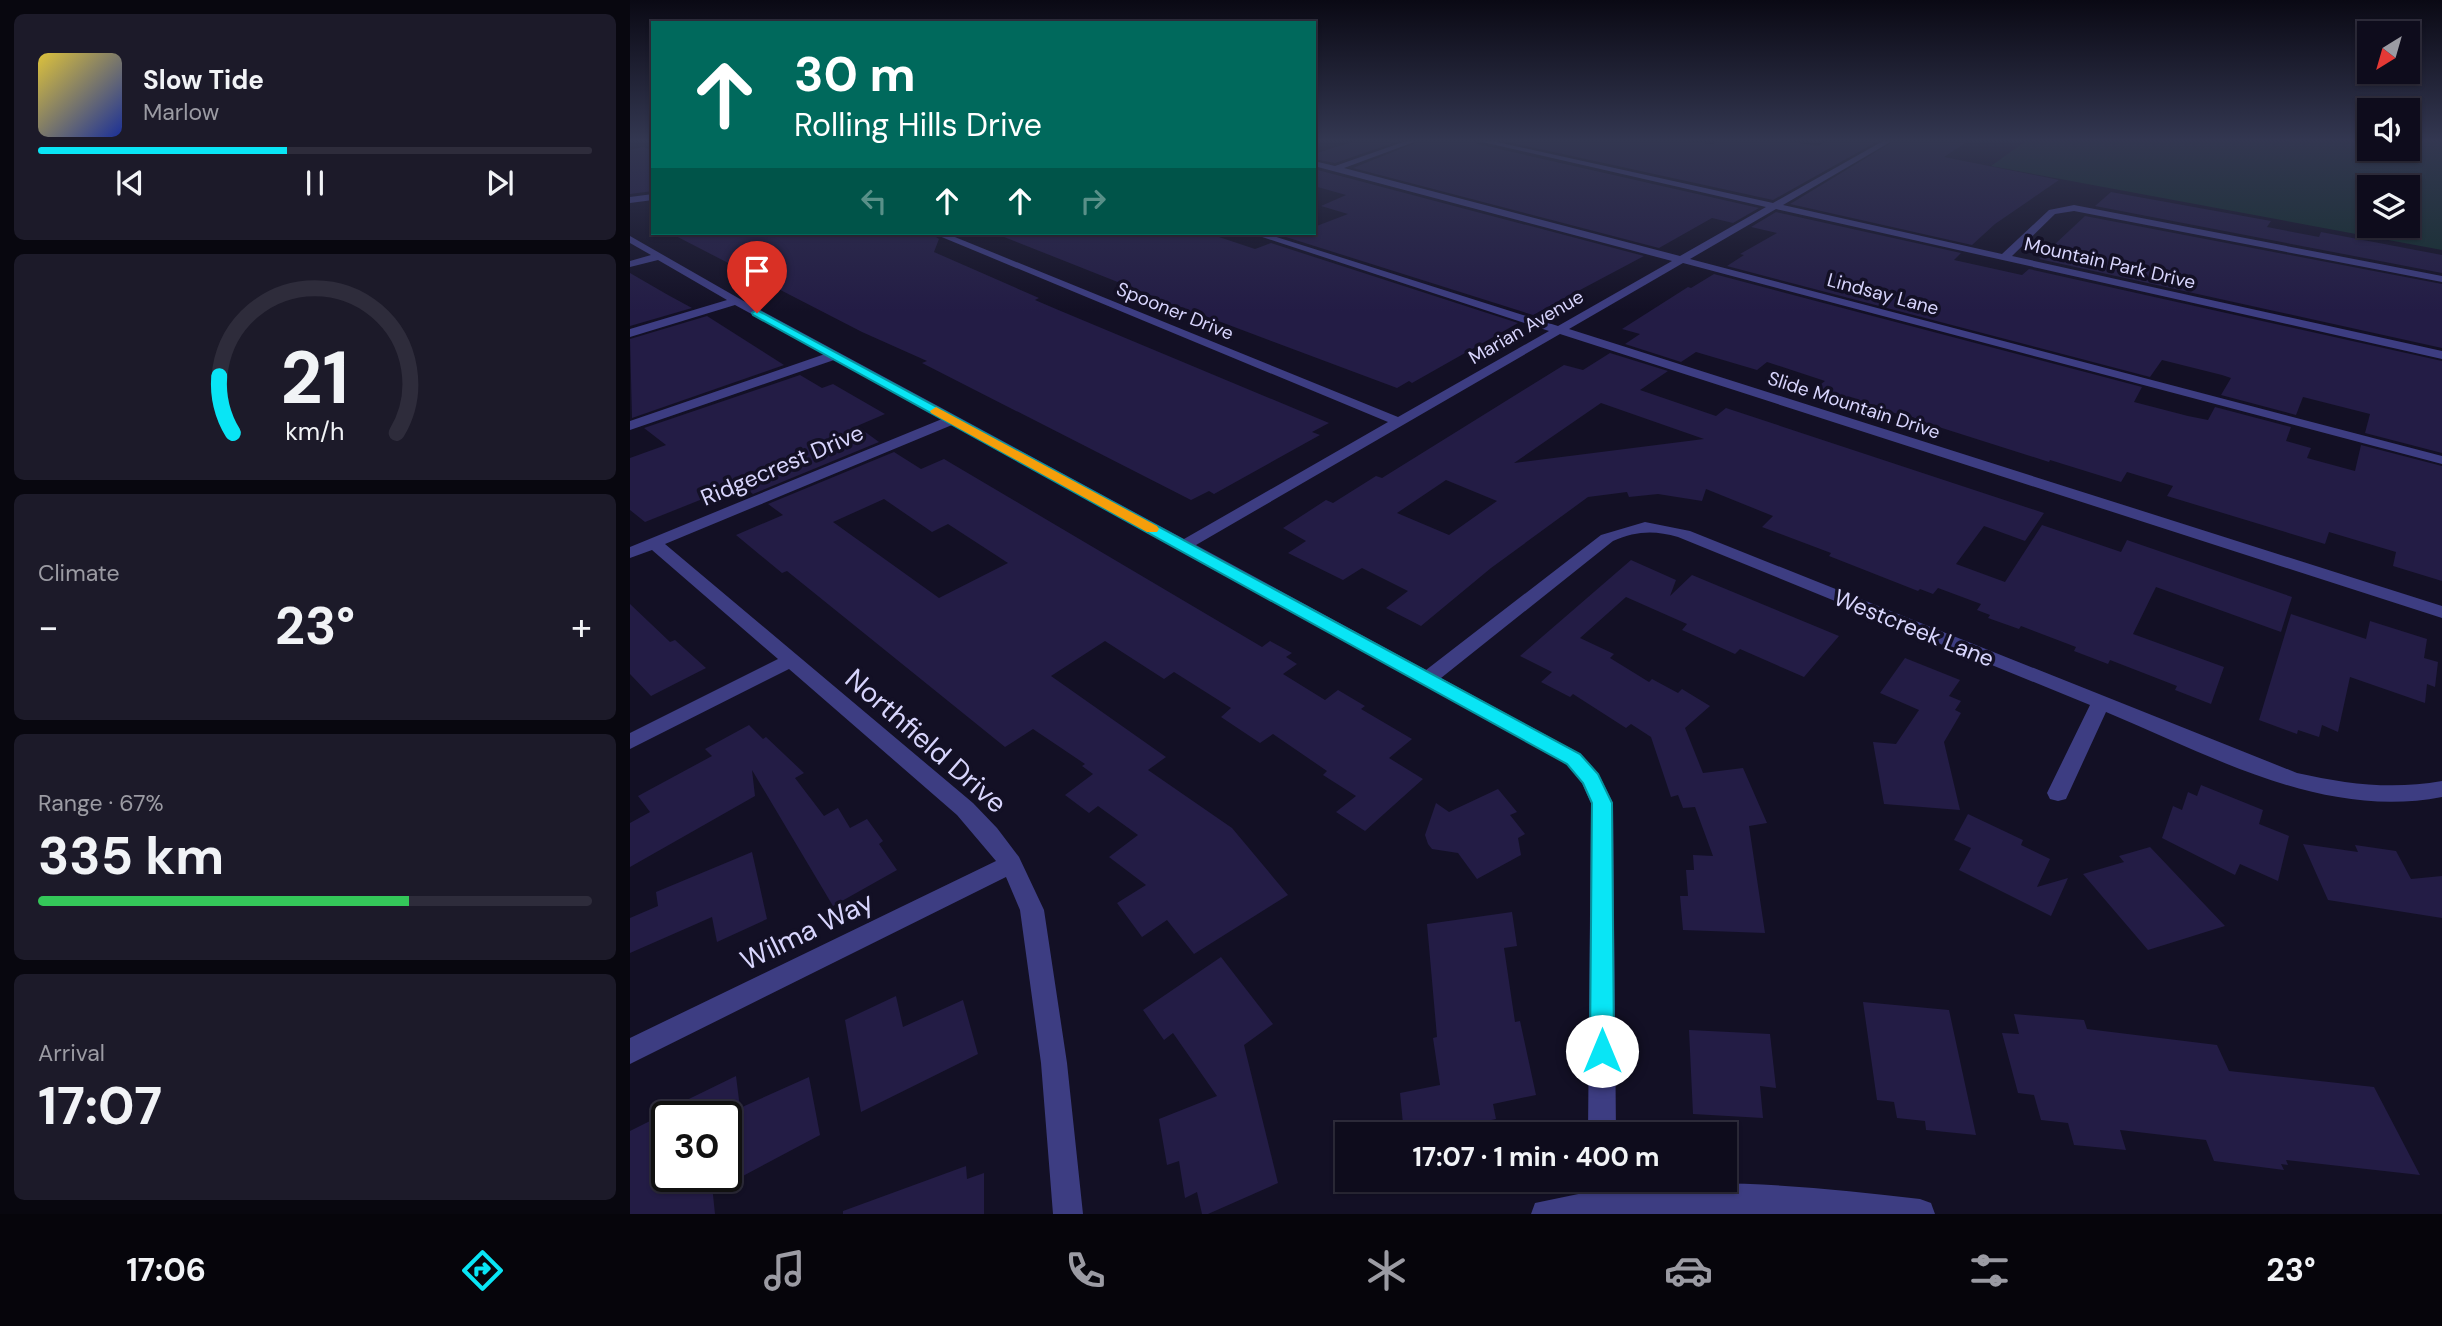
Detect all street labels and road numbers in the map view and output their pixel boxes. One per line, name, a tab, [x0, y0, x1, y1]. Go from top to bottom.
street label: Mountain Park Drive	[2022, 231, 2198, 295]
street label: Lindsay Lane	[1824, 267, 1942, 321]
street label: Spooner Drive	[1113, 276, 1237, 346]
street label: Marian Avenue	[1464, 284, 1588, 370]
street label: Slide Mountain Drive	[1765, 365, 1943, 445]
street label: Ridgecrest Drive	[696, 417, 868, 513]
street label: Westcreek Lane	[1830, 582, 1998, 674]
street label: Northfield Drive	[837, 661, 1015, 821]
street label: Wilma Way	[734, 883, 880, 979]

